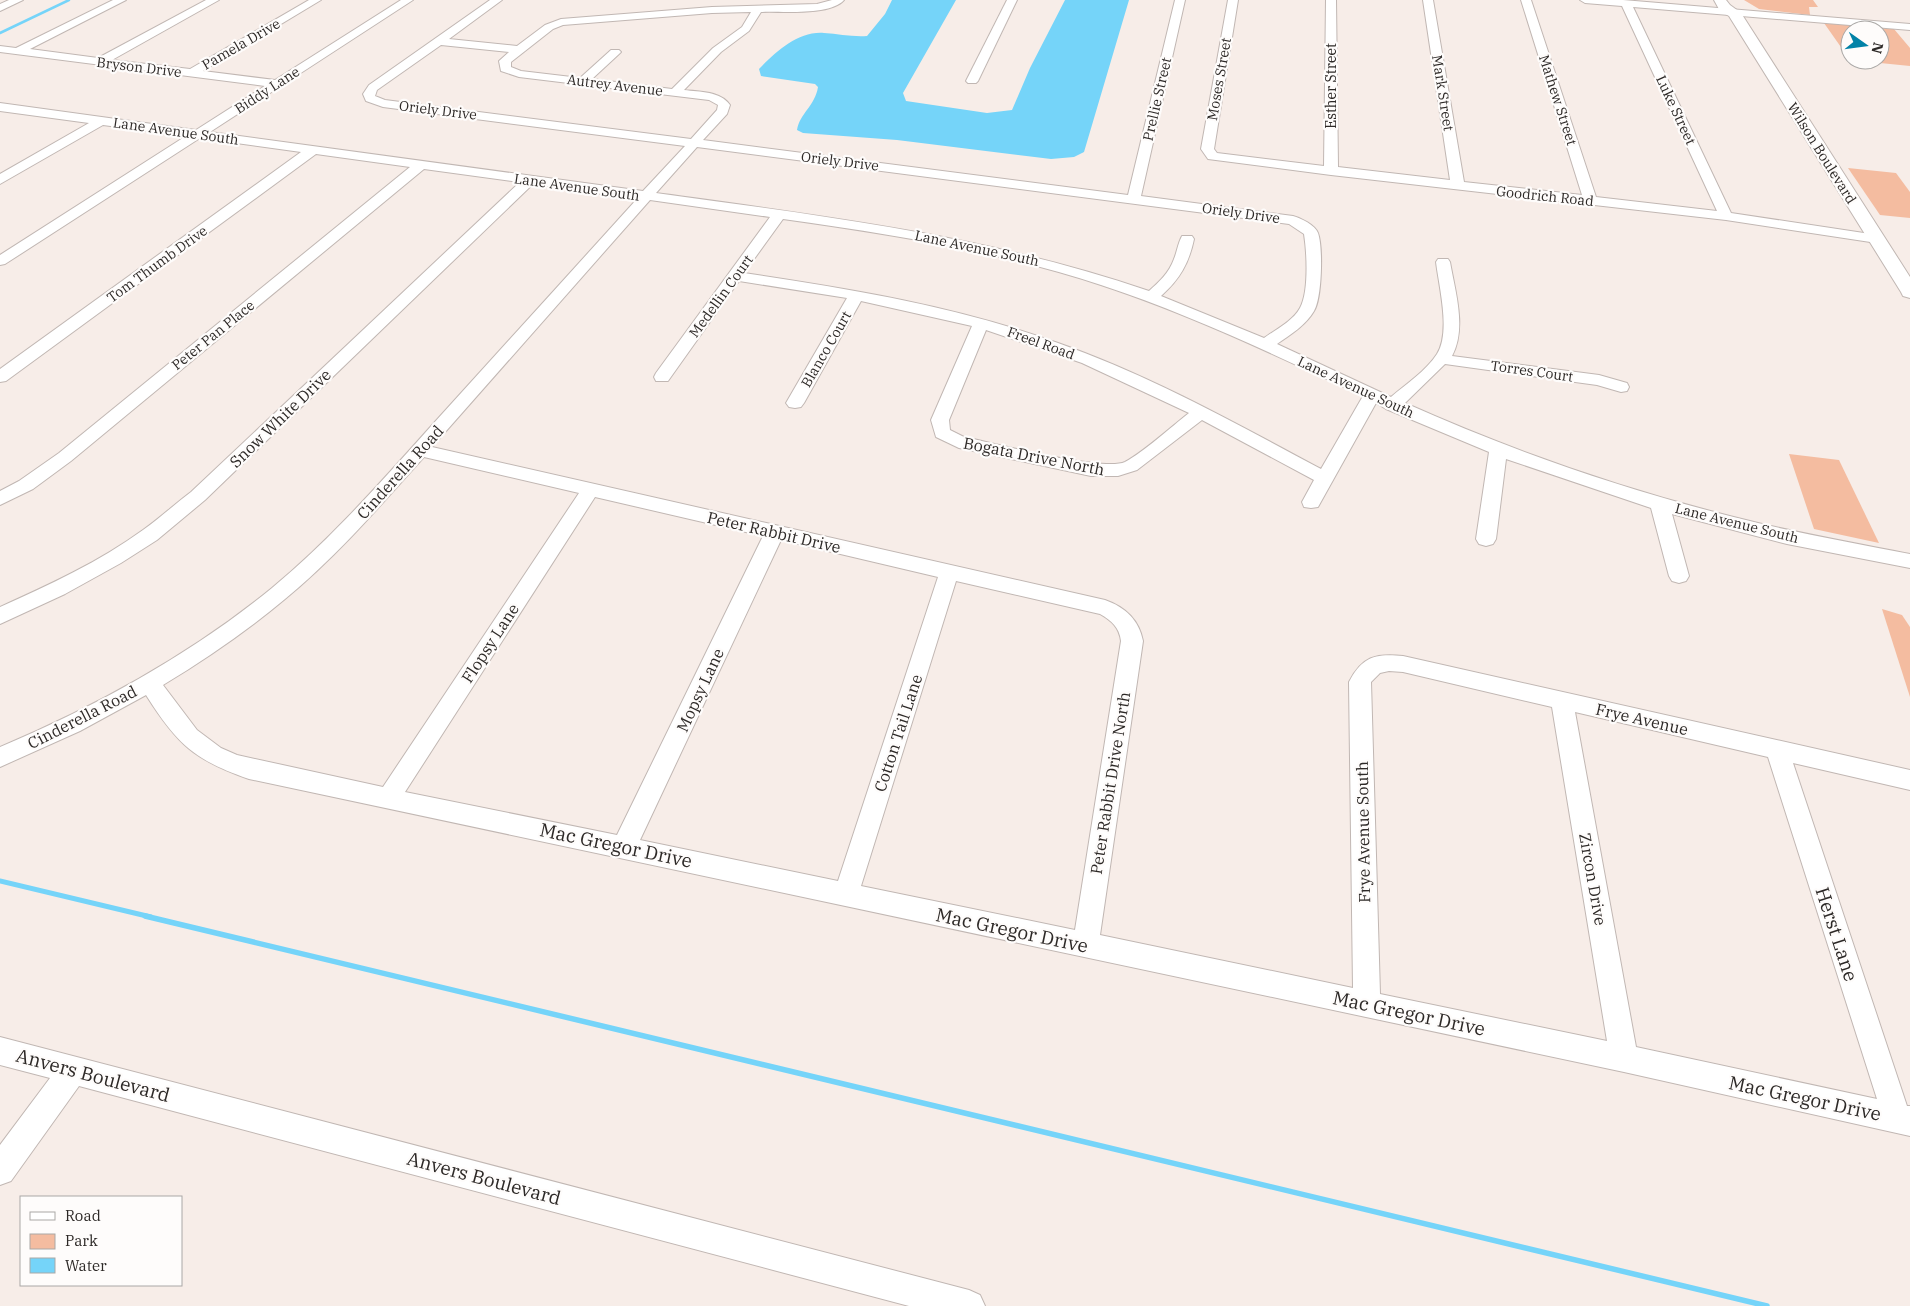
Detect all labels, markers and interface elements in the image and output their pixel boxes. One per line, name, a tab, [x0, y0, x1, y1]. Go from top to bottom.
street label: Pamela Drive	[199, 14, 283, 74]
north arrow	[1840, 20, 1890, 70]
street label: Moses Street	[1203, 36, 1235, 122]
text: N	[1868, 41, 1888, 56]
street label: Esther Street	[1322, 43, 1340, 129]
street label: Mathew Street	[1535, 52, 1581, 148]
street label: Bryson Drive	[95, 53, 183, 81]
street label: Mark Street	[1428, 54, 1458, 132]
street label: Prellie Street	[1139, 55, 1175, 143]
street label: Biddy Lane	[231, 62, 303, 118]
street label: Autrey Avenue	[566, 70, 664, 100]
street label: Luke Street	[1652, 72, 1700, 148]
street label: Oriely Drive	[398, 96, 478, 124]
street label: Wilson Boulevard	[1784, 99, 1861, 207]
street label: Lane Avenue South	[112, 113, 240, 149]
street label: Oriely Drive	[800, 147, 880, 175]
street label: Lane Avenue South	[513, 169, 641, 205]
street label: Goodrich Road	[1495, 182, 1595, 210]
street label: Oriely Drive	[1201, 199, 1281, 227]
street label: Tom Thumb Drive	[103, 222, 211, 306]
street label: Lane Avenue South	[913, 226, 1041, 270]
street label: Medellin Court	[685, 251, 757, 341]
street label: Peter Pan Place	[168, 296, 258, 374]
street label: Blanco Court	[797, 308, 855, 390]
street label: Freel Road	[1005, 322, 1078, 364]
street label: Lane Avenue South	[1295, 352, 1417, 422]
street label: Torres Court	[1490, 356, 1574, 386]
street label: Snow White Drive	[225, 364, 335, 472]
street label: Cinderella Road	[352, 421, 448, 523]
street label: Bogata Drive North	[962, 432, 1106, 480]
street label: Lane Avenue South	[1673, 499, 1801, 547]
street label: Peter Rabbit Drive	[705, 507, 843, 557]
street label: Flopsy Lane	[457, 600, 523, 686]
street label: Mopsy Lane	[672, 645, 728, 735]
street label: Cotton Tail Lane	[870, 672, 926, 794]
street label: Cinderella Road	[24, 681, 140, 753]
street label: Peter Rabbit Drive North	[1086, 690, 1134, 876]
street label: Frye Avenue	[1594, 699, 1690, 739]
street label: Frye Avenue South	[1352, 761, 1374, 903]
street label: Mac Gregor Drive	[538, 817, 694, 873]
street label: Zircon Drive	[1575, 831, 1611, 927]
street label: Herst Lane	[1810, 884, 1864, 984]
street label: Mac Gregor Drive	[934, 902, 1090, 958]
street label: Mac Gregor Drive	[1331, 985, 1487, 1041]
street label: Anvers Boulevard	[13, 1043, 173, 1107]
street label: Mac Gregor Drive	[1727, 1070, 1883, 1126]
street label: Anvers Boulevard	[404, 1146, 564, 1210]
legend	[20, 1196, 182, 1286]
text: Road	[65, 1206, 101, 1225]
text: Park	[65, 1231, 98, 1250]
text: Water	[65, 1256, 107, 1275]

